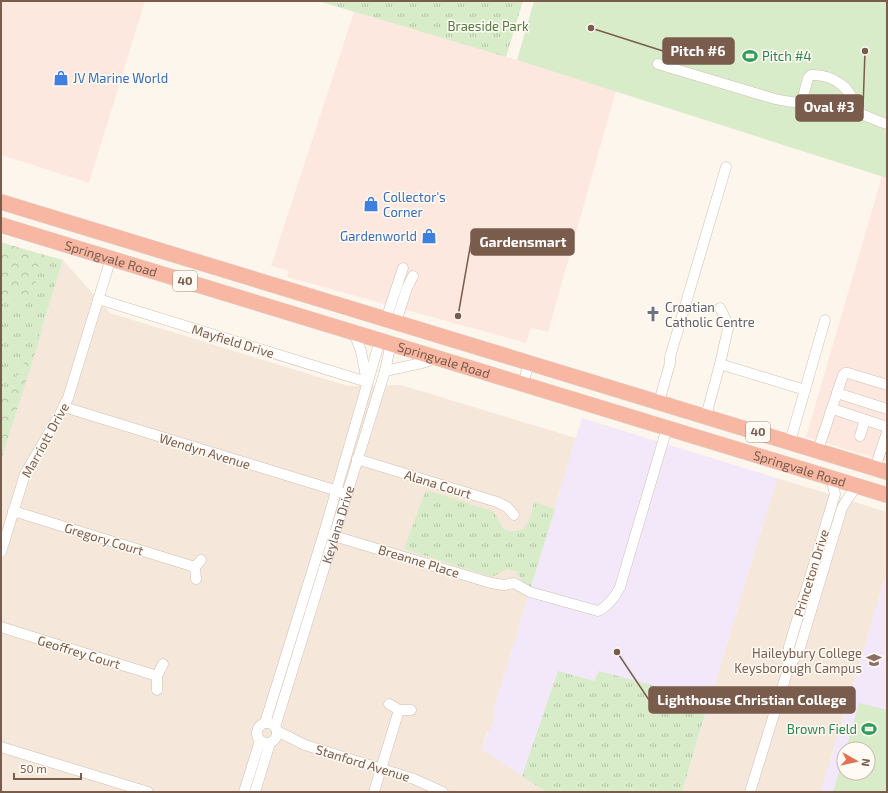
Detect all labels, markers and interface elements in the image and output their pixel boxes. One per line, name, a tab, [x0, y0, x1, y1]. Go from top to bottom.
park label: Braeside Park	[447, 18, 529, 34]
callout: Pitch #6	[663, 38, 734, 64]
text: Pitch #6	[670, 42, 726, 59]
sports icon: Pitch #4	[741, 47, 759, 65]
place label: Pitch #4	[762, 48, 812, 64]
shop icon: JV Marine World	[52, 69, 70, 87]
place label: JV Marine World	[73, 70, 168, 86]
callout: Oval #3	[796, 95, 863, 121]
text: Oval #3	[804, 98, 854, 115]
place label: Collector's Corner	[383, 189, 446, 220]
shop icon: Collector's Corner	[362, 195, 380, 213]
shop icon: Gardenworld	[420, 227, 438, 245]
place label: Gardenworld	[340, 228, 417, 244]
callout: Gardensmart	[471, 229, 574, 255]
text: Gardensmart	[479, 233, 567, 250]
street label: Springvale Road	[63, 237, 159, 280]
road number: 40	[173, 271, 197, 291]
place label: Croatian Catholic Centre	[665, 299, 755, 330]
church icon: Croatian Catholic Centre	[644, 305, 662, 323]
street label: Mayfield Drive	[190, 321, 276, 361]
street label: Springvale Road	[396, 338, 492, 382]
street label: Marriott Drive	[18, 400, 72, 480]
road number: 40	[746, 422, 770, 442]
street label: Wendyn Avenue	[157, 430, 253, 472]
street label: Springvale Road	[752, 447, 848, 490]
street label: Alana Court	[403, 466, 473, 502]
street label: Keylana Drive	[318, 483, 357, 565]
street label: Gregory Court	[63, 519, 146, 559]
street label: Princeton Drive	[790, 527, 832, 619]
street label: Breanne Place	[376, 541, 462, 581]
street label: Geoffrey Court	[36, 632, 122, 672]
place label: Haileybury College Keysborough Campus	[734, 645, 862, 676]
school or university icon: Haileybury College Keysborough Campus	[865, 651, 883, 669]
callout: Lighthouse Christian College	[649, 687, 855, 713]
text: Lighthouse Christian College	[657, 691, 847, 708]
sports icon: Brown Field	[860, 720, 878, 738]
place label: Brown Field	[787, 721, 857, 737]
street label: Stanford Avenue	[314, 741, 412, 785]
north arrow	[836, 741, 876, 781]
scale bar	[14, 755, 81, 781]
text: N	[859, 758, 873, 767]
text: 50 m	[20, 761, 47, 775]

